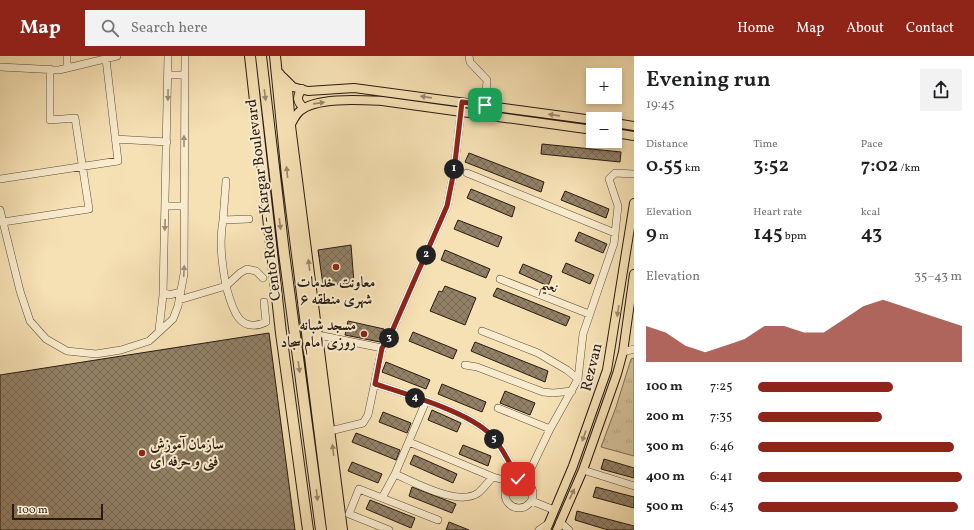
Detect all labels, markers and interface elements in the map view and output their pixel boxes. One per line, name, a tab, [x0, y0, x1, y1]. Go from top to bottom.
search box	[85, 10, 365, 46]
text: Map	[20, 15, 61, 41]
icon: search	[99, 17, 121, 39]
text: Search here	[131, 18, 208, 39]
text: Home	[737, 19, 774, 38]
text: Map	[796, 19, 824, 38]
text: About	[846, 19, 884, 38]
text: Contact	[906, 19, 954, 38]
text: Evening run	[646, 65, 771, 96]
map controls	[586, 68, 622, 148]
button: +	[586, 68, 622, 104]
button: share	[920, 69, 962, 111]
pin	[468, 88, 502, 122]
one-way arrow	[165, 89, 171, 102]
one-way arrow	[262, 89, 268, 101]
one-way arrow	[420, 94, 432, 100]
icon: arrive	[474, 94, 496, 116]
text: 19:45	[646, 96, 674, 114]
street label: Cento Road - Kargar Boulevard	[242, 98, 287, 302]
one-way arrow	[312, 100, 325, 106]
one-way arrow	[548, 112, 560, 118]
button: −	[586, 112, 622, 148]
one-way arrow	[181, 134, 187, 147]
text: Distance	[646, 137, 688, 152]
text: Time	[753, 137, 777, 152]
text: Pace	[861, 137, 883, 152]
text: 0.55	[646, 152, 682, 180]
text: 3:52	[753, 152, 789, 180]
text: 7:02	[861, 152, 898, 180]
pin: 1	[444, 159, 464, 179]
text: 1	[452, 161, 456, 176]
text: km	[682, 161, 700, 176]
text: /km	[898, 161, 920, 176]
one-way arrow	[283, 166, 290, 178]
text: Elevation	[646, 205, 692, 220]
text: Heart rate	[753, 205, 802, 220]
text: kcal	[861, 205, 880, 220]
one-way arrow	[277, 218, 283, 230]
one-way arrow	[162, 219, 168, 232]
text: 9	[646, 220, 657, 248]
text: 145	[753, 220, 783, 248]
text: 43	[861, 220, 882, 248]
text: m	[657, 229, 669, 244]
text: bpm	[783, 229, 807, 244]
pin: 2	[416, 245, 436, 265]
text: 2	[423, 247, 429, 262]
one-way arrow	[306, 259, 312, 271]
marker: معاونت خدمات شهری منطقه ۶	[331, 262, 341, 272]
one-way arrow	[180, 265, 187, 277]
text: Elevation	[646, 268, 700, 286]
text: 35–43 m	[914, 268, 962, 286]
place label: معاونت خدمات شهری منطقه ۶	[297, 273, 376, 311]
street label: نعیم	[537, 274, 561, 302]
one-way arrow	[614, 304, 620, 317]
place label: مسجد شبانه روزی امام سجاد	[281, 316, 356, 355]
pin: 3	[379, 328, 399, 348]
marker: مسجد شبانه روزی امام سجاد	[359, 329, 369, 339]
text: 3	[386, 330, 392, 345]
street label: Rezvan	[576, 341, 609, 394]
one-way arrow	[296, 361, 302, 373]
text: 100 m	[646, 378, 683, 396]
text: 7:25	[710, 378, 733, 396]
pin: 4	[405, 388, 425, 408]
text: 4	[412, 390, 418, 405]
text: 200 m	[646, 408, 684, 426]
text: 7:35	[710, 408, 732, 426]
pin: 5	[484, 429, 504, 449]
one-way arrow	[581, 430, 587, 442]
text: 5	[491, 431, 497, 446]
place label: سازمان آموزش فنی و حرفه ای	[150, 435, 224, 473]
text: 300 m	[646, 438, 684, 456]
text: 6:46	[710, 438, 734, 456]
one-way arrow	[329, 444, 336, 456]
marker: سازمان آموزش فنی و حرفه ای	[137, 448, 147, 458]
pin	[501, 462, 535, 496]
icon: check	[507, 468, 529, 490]
text: 400 m	[646, 468, 685, 486]
text: 6:41	[710, 468, 732, 486]
one-way arrow	[569, 488, 575, 499]
one-way arrow	[314, 489, 320, 501]
text: 500 m	[646, 498, 683, 516]
text: 6:43	[710, 498, 734, 516]
scale bar	[12, 502, 103, 521]
text: 100 m	[18, 503, 48, 518]

